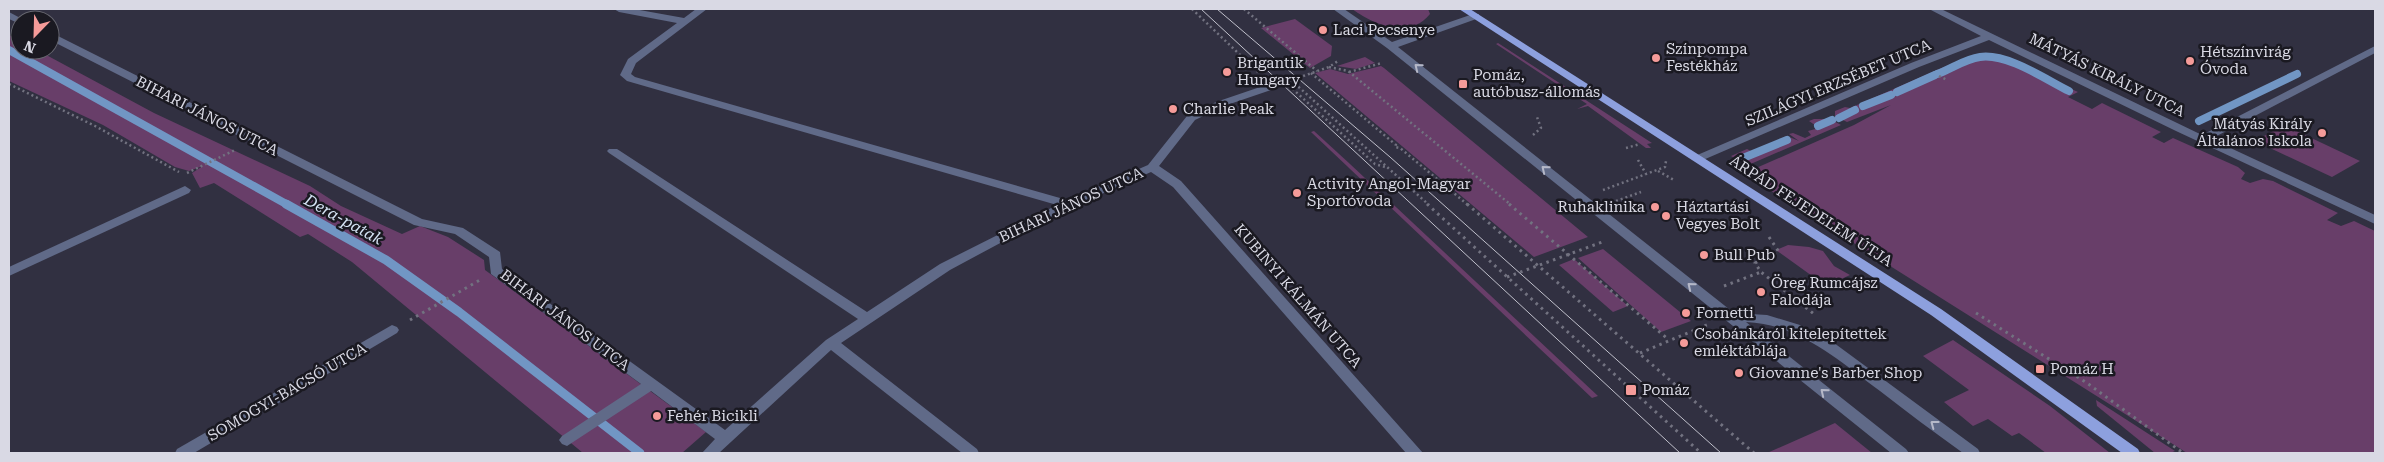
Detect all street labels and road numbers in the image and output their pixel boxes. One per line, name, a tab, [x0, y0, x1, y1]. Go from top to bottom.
street label: MÁTYÁS KIRÁLY UTCA	[2026, 29, 2188, 121]
street label: SZILÁGYI ERZSÉBET UTCA	[1743, 36, 1934, 130]
street label: BIHARI JÁNOS UTCA	[133, 72, 282, 160]
street label: ÁRPÁD FEJEDELEM ÚTJA	[1726, 151, 1897, 271]
street label: BIHARI JÁNOS UTCA	[996, 163, 1146, 246]
street label: KUBINYI KÁLMÁN UTCA	[1231, 220, 1366, 372]
street label: BIHARI JÁNOS UTCA	[497, 266, 634, 375]
street label: SOMOGYI-BACSÓ UTCA	[204, 338, 370, 445]

